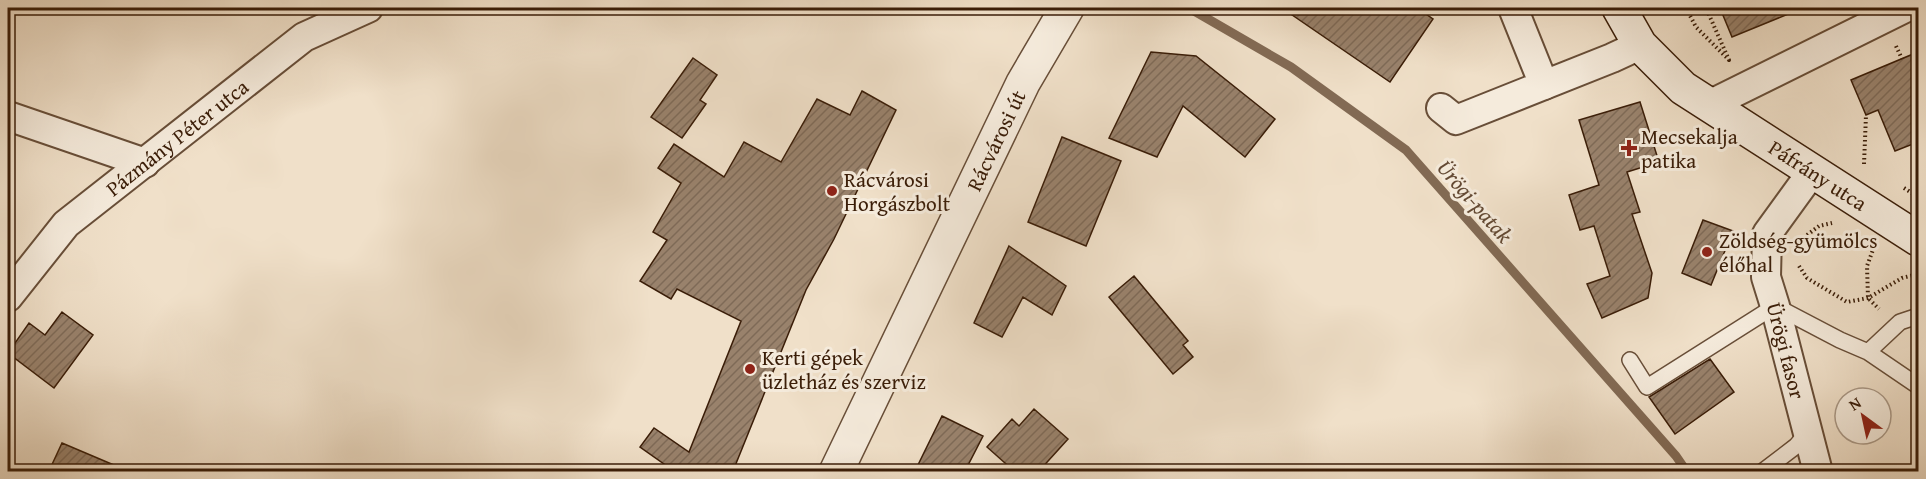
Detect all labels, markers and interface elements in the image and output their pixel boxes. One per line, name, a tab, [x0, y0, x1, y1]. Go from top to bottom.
street label: Pázmány Péter utca	[99, 71, 255, 203]
street label: Rácvárosi út	[958, 84, 1033, 196]
place label: Mecsekalja patika	[1641, 121, 1738, 176]
street label: Páfrány utca	[1763, 132, 1873, 218]
marker: Mecsekalja patika	[1622, 141, 1636, 155]
water label: Ürögi-patak	[1430, 152, 1521, 251]
place label: Rácvárosi Horgászbolt	[844, 164, 951, 219]
marker: Rácvárosi Horgászbolt	[825, 184, 839, 198]
place label: Zöldség-gyümölcs élőhal	[1719, 225, 1877, 280]
marker: Zöldség-gyümölcs élőhal	[1700, 245, 1714, 259]
street label: Ürögi fasor	[1759, 299, 1814, 402]
place label: Kerti gépek üzletház és szerviz	[762, 342, 926, 397]
marker: Kerti gépek üzletház és szerviz	[743, 362, 757, 376]
north arrow	[1833, 386, 1893, 446]
text: N	[1844, 390, 1866, 416]

